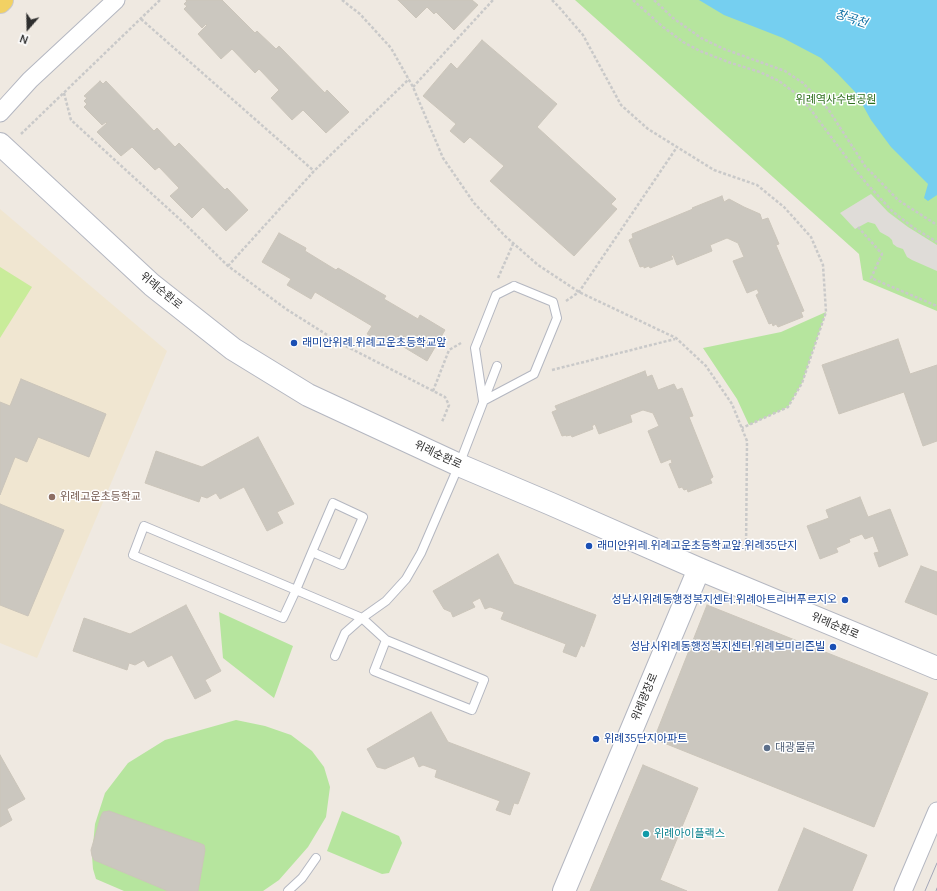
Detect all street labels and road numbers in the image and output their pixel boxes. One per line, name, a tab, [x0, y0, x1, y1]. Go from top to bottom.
street label: 위례순환로	[137, 270, 185, 312]
street label: 위례순환로	[412, 438, 464, 472]
street label: 위례순환로	[809, 610, 861, 642]
street label: 위례광장로	[629, 671, 661, 723]

